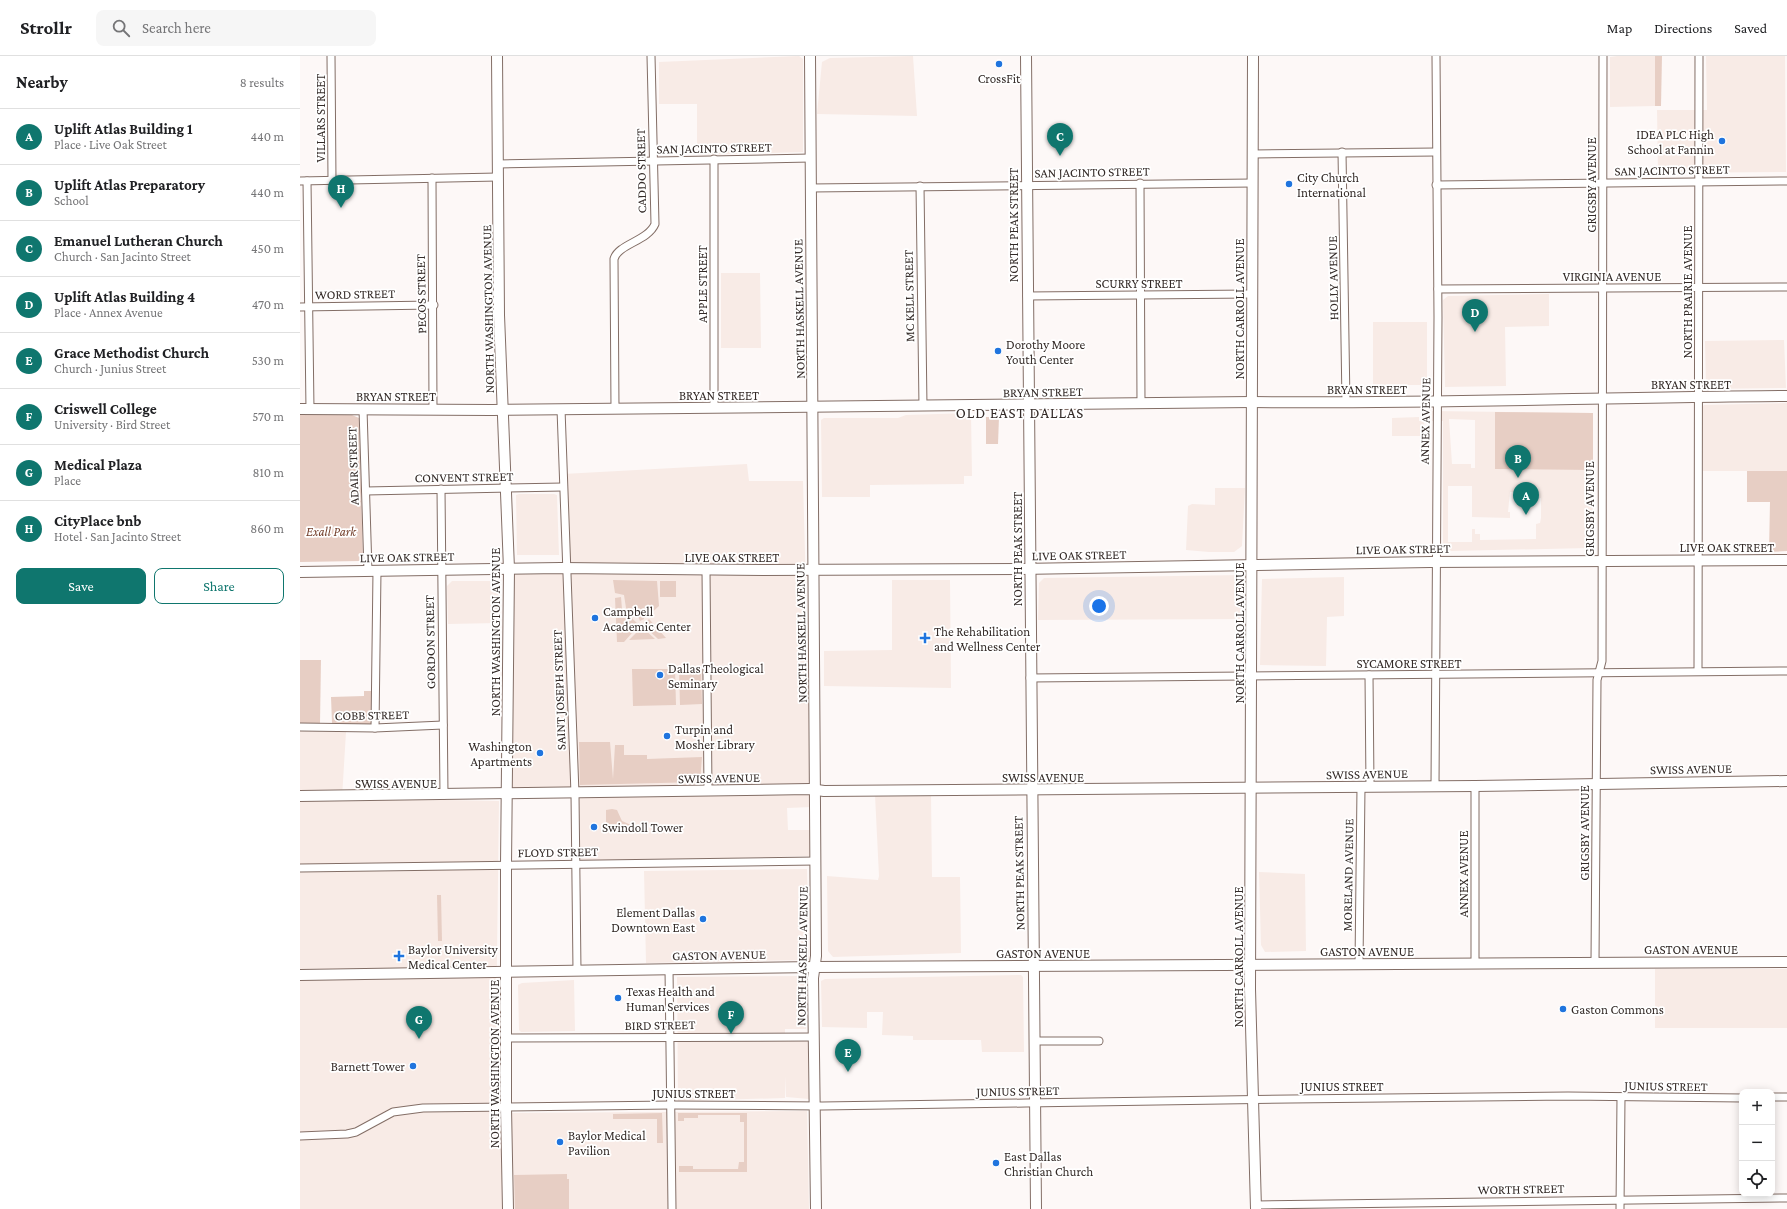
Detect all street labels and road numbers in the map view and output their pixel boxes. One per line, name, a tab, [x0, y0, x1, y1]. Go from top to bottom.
street label: VILLARS STREET	[313, 74, 328, 162]
street label: CADDO STREET	[633, 128, 649, 214]
street label: GRIGSBY AVENUE	[1584, 137, 1599, 233]
street label: SAN JACINTO STREET	[656, 139, 772, 157]
street label: SAN JACINTO STREET	[1614, 161, 1730, 179]
street label: SAN JACINTO STREET	[1034, 163, 1150, 181]
street label: NORTH PEAK STREET	[1006, 168, 1021, 282]
street label: NORTH WASHINGTON AVENUE	[479, 225, 497, 393]
street label: NORTH PRAIRIE AVENUE	[1680, 225, 1695, 359]
street label: HOLLY AVENUE	[1325, 236, 1341, 320]
street label: NORTH CARROLL AVENUE	[1232, 238, 1247, 380]
street label: NORTH HASKELL AVENUE	[790, 239, 808, 379]
street label: APPLE STREET	[695, 245, 710, 323]
street label: MC KELL STREET	[901, 250, 917, 342]
street label: PECOS STREET	[413, 254, 429, 334]
street label: VIRGINIA AVENUE	[1563, 269, 1661, 284]
street label: SCURRY STREET	[1095, 276, 1183, 291]
street label: WORD STREET	[315, 286, 395, 302]
street label: ANNEX AVENUE	[1417, 377, 1433, 465]
street label: BRYAN STREET	[1651, 377, 1731, 392]
street label: BRYAN STREET	[1327, 382, 1407, 397]
street label: BRYAN STREET	[1003, 384, 1083, 400]
street label: BRYAN STREET	[679, 388, 759, 403]
street label: BRYAN STREET	[356, 389, 436, 404]
street label: ADAIR STREET	[344, 427, 362, 505]
street label: GRIGSBY AVENUE	[1582, 461, 1597, 557]
street label: CONVENT STREET	[414, 469, 514, 485]
street label: NORTH PEAK STREET	[1010, 492, 1025, 606]
street label: LIVE OAK STREET	[1680, 540, 1774, 555]
street label: LIVE OAK STREET	[1355, 541, 1451, 557]
street label: LIVE OAK STREET	[1031, 547, 1127, 563]
street label: NORTH WASHINGTON AVENUE	[488, 548, 503, 716]
street label: LIVE OAK STREET	[359, 549, 455, 565]
street label: LIVE OAK STREET	[685, 550, 779, 565]
street label: NORTH CARROLL AVENUE	[1232, 562, 1247, 704]
street label: NORTH HASKELL AVENUE	[792, 563, 810, 703]
street label: GORDON STREET	[422, 595, 438, 689]
street label: SAINT JOSEPH STREET	[549, 630, 569, 750]
street label: SYCAMORE STREET	[1357, 656, 1461, 671]
street label: COBB STREET	[335, 707, 409, 723]
street label: SWISS AVENUE	[1650, 761, 1732, 777]
street label: SWISS AVENUE	[1326, 766, 1408, 782]
street label: SWISS AVENUE	[678, 770, 760, 786]
street label: SWISS AVENUE	[1002, 770, 1084, 785]
street label: SWISS AVENUE	[355, 776, 437, 791]
street label: GRIGSBY AVENUE	[1577, 785, 1592, 881]
street label: NORTH PEAK STREET	[1011, 816, 1027, 930]
street label: MORELAND AVENUE	[1340, 818, 1356, 932]
street label: ANNEX AVENUE	[1456, 831, 1471, 917]
street label: FLOYD STREET	[518, 844, 598, 860]
street label: NORTH HASKELL AVENUE	[793, 886, 811, 1026]
street label: NORTH CARROLL AVENUE	[1231, 886, 1246, 1028]
street label: GASTON AVENUE	[1644, 942, 1738, 957]
street label: GASTON AVENUE	[1320, 944, 1414, 959]
street label: GASTON AVENUE	[996, 946, 1090, 961]
street label: GASTON AVENUE	[672, 947, 766, 963]
street label: NORTH WASHINGTON AVENUE	[487, 980, 502, 1148]
street label: BIRD STREET	[624, 1017, 696, 1033]
street label: JUNIUS STREET	[1623, 1078, 1708, 1094]
street label: JUNIUS STREET	[1299, 1079, 1384, 1094]
street label: JUNIUS STREET	[975, 1083, 1060, 1099]
street label: JUNIUS STREET	[651, 1086, 736, 1101]
street label: WORTH STREET	[1477, 1181, 1565, 1197]

